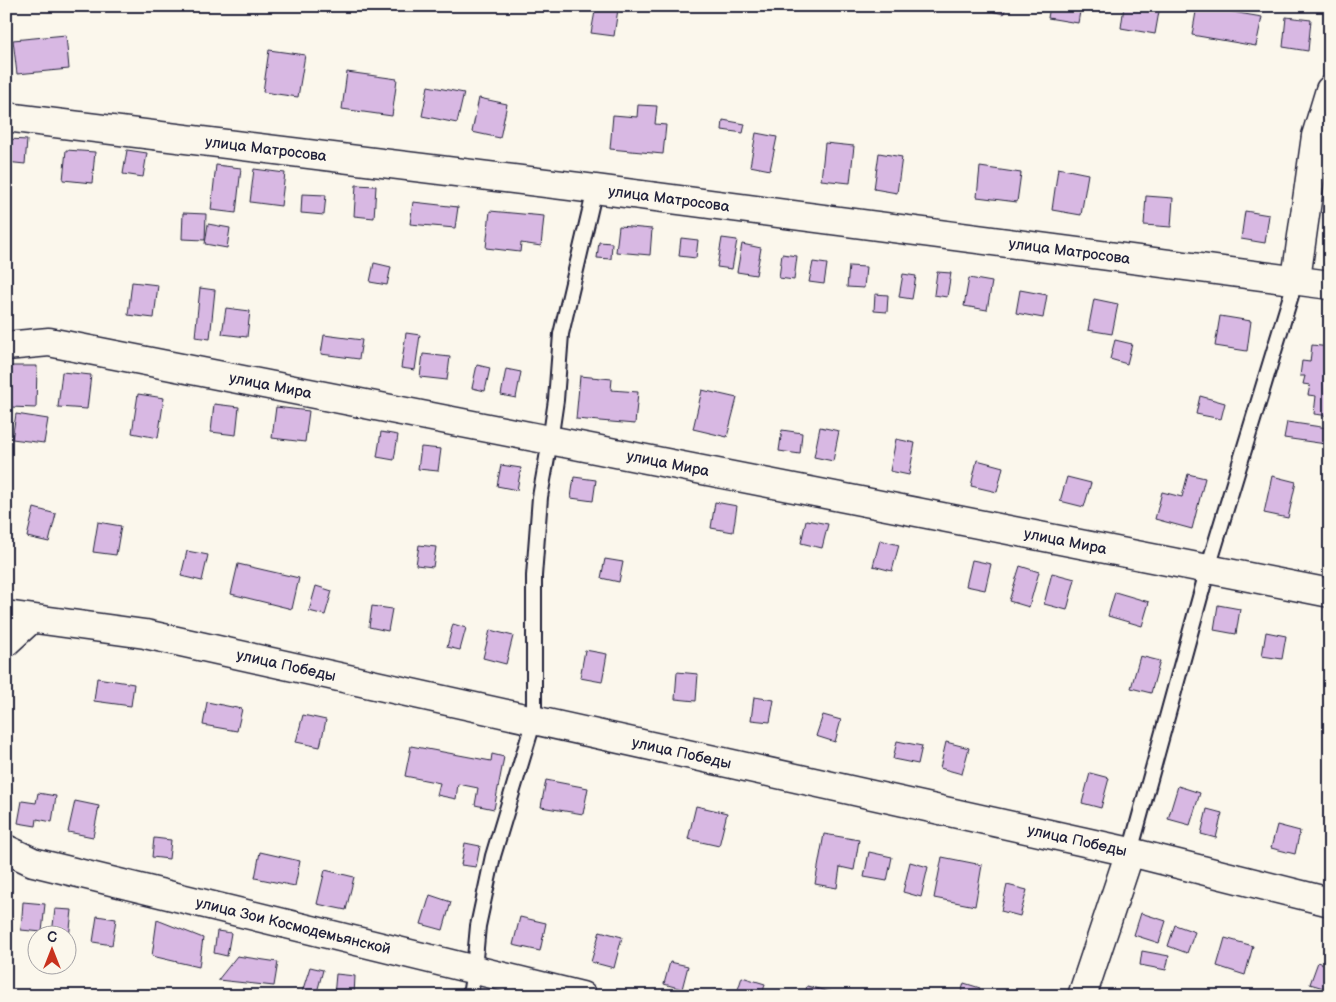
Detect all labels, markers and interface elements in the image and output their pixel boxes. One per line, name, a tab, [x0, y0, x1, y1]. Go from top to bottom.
street label: улица Матросова	[204, 132, 328, 166]
street label: улица Матросова	[607, 181, 731, 216]
street label: улица Матросова	[1008, 234, 1132, 268]
street label: улица Мира	[228, 368, 314, 403]
street label: улица Мира	[625, 446, 711, 481]
street label: улица Мира	[1023, 524, 1109, 559]
street label: улица Победы	[235, 645, 338, 685]
street label: улица Победы	[630, 733, 733, 773]
street label: улица Победы	[1026, 820, 1129, 861]
street label: улица Зои Космодемьянской	[194, 893, 393, 959]
north arrow	[28, 924, 78, 974]
text: С	[47, 929, 57, 946]

